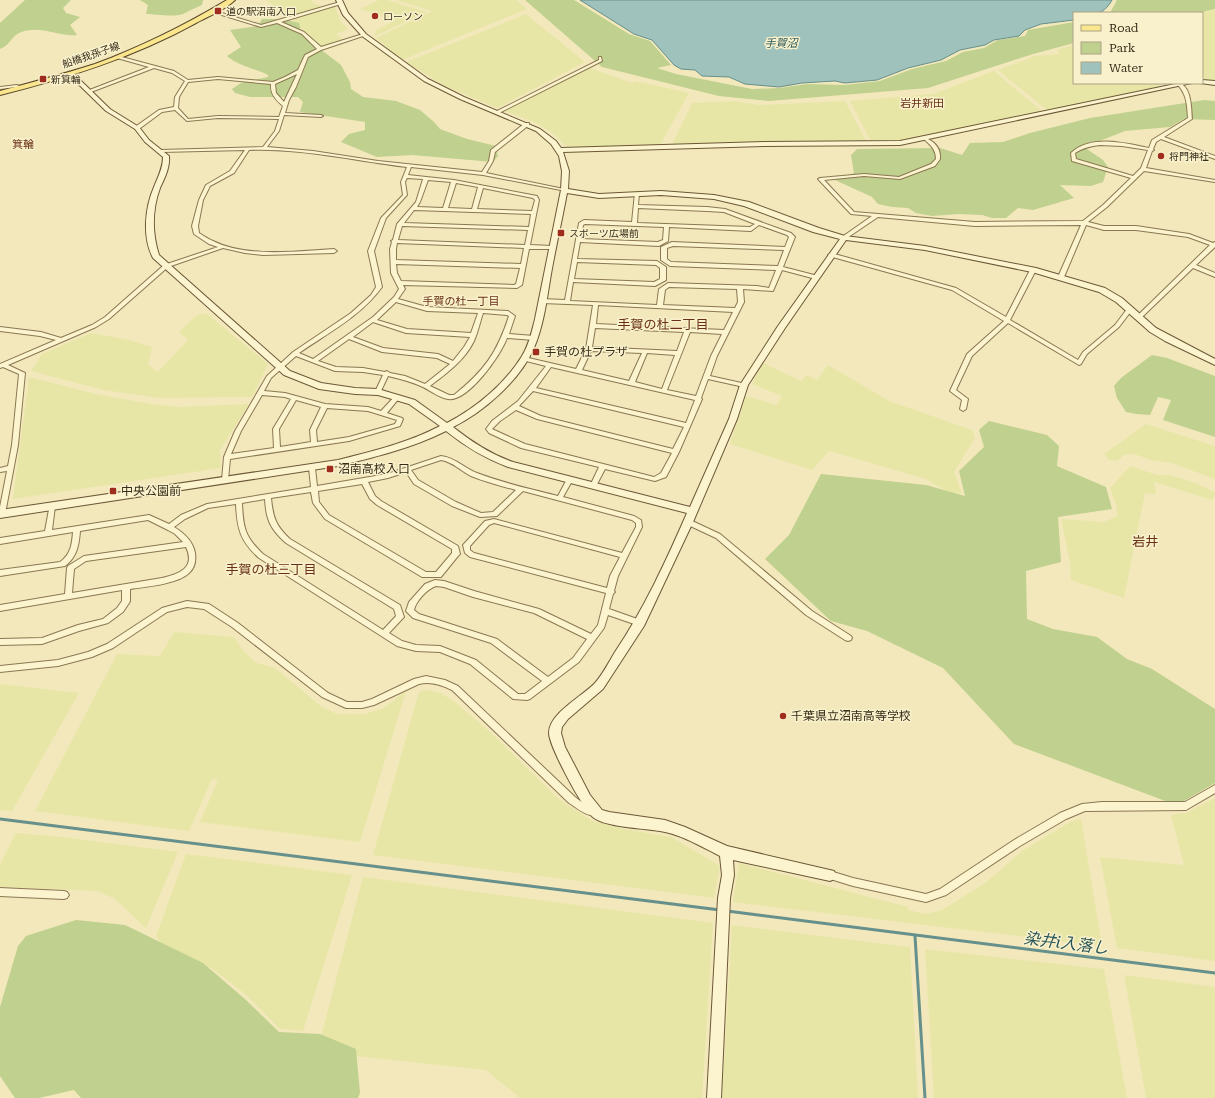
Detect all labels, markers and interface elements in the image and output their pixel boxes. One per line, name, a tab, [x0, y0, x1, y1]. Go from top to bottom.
marker: 道の駅沼南入口	[213, 6, 223, 16]
place label: 道の駅沼南入口	[226, 6, 296, 17]
marker: ローソン	[370, 11, 380, 21]
place label: ローソン	[383, 11, 423, 22]
legend	[1073, 12, 1203, 84]
text: Road	[1109, 21, 1139, 35]
water label: 手賀沼	[765, 37, 799, 50]
street label: 船橋我孫子線	[61, 40, 121, 70]
text: Park	[1109, 41, 1136, 55]
text: Water	[1109, 61, 1143, 75]
marker: 新箕輪	[38, 74, 48, 84]
place label: 新箕輪	[51, 74, 81, 85]
district label: 岩井新田	[900, 97, 944, 110]
district label: 箕輪	[12, 138, 34, 151]
marker: 将門神社	[1156, 151, 1166, 161]
place label: 将門神社	[1169, 151, 1209, 162]
marker: スポーツ広場前	[556, 228, 566, 238]
place label: スポーツ広場前	[569, 228, 639, 239]
district label: 手賀の杜一丁目	[423, 295, 500, 308]
district label: 手賀の杜二丁目	[617, 317, 709, 332]
place label: 手賀の杜プラザ	[544, 345, 628, 359]
marker: 手賀の杜プラザ	[531, 347, 541, 357]
place label: 沼南高校入口	[338, 462, 410, 476]
marker: 沼南高校入口	[325, 464, 335, 474]
place label: 中央公園前	[121, 484, 181, 498]
marker: 中央公園前	[108, 486, 118, 496]
district label: 岩井	[1132, 534, 1158, 549]
district label: 手賀の杜三丁目	[225, 562, 317, 577]
place label: 千葉県立沼南高等学校	[791, 709, 911, 723]
marker: 千葉県立沼南高等学校	[778, 711, 788, 721]
water label: 染井i入落し	[1023, 928, 1109, 958]

